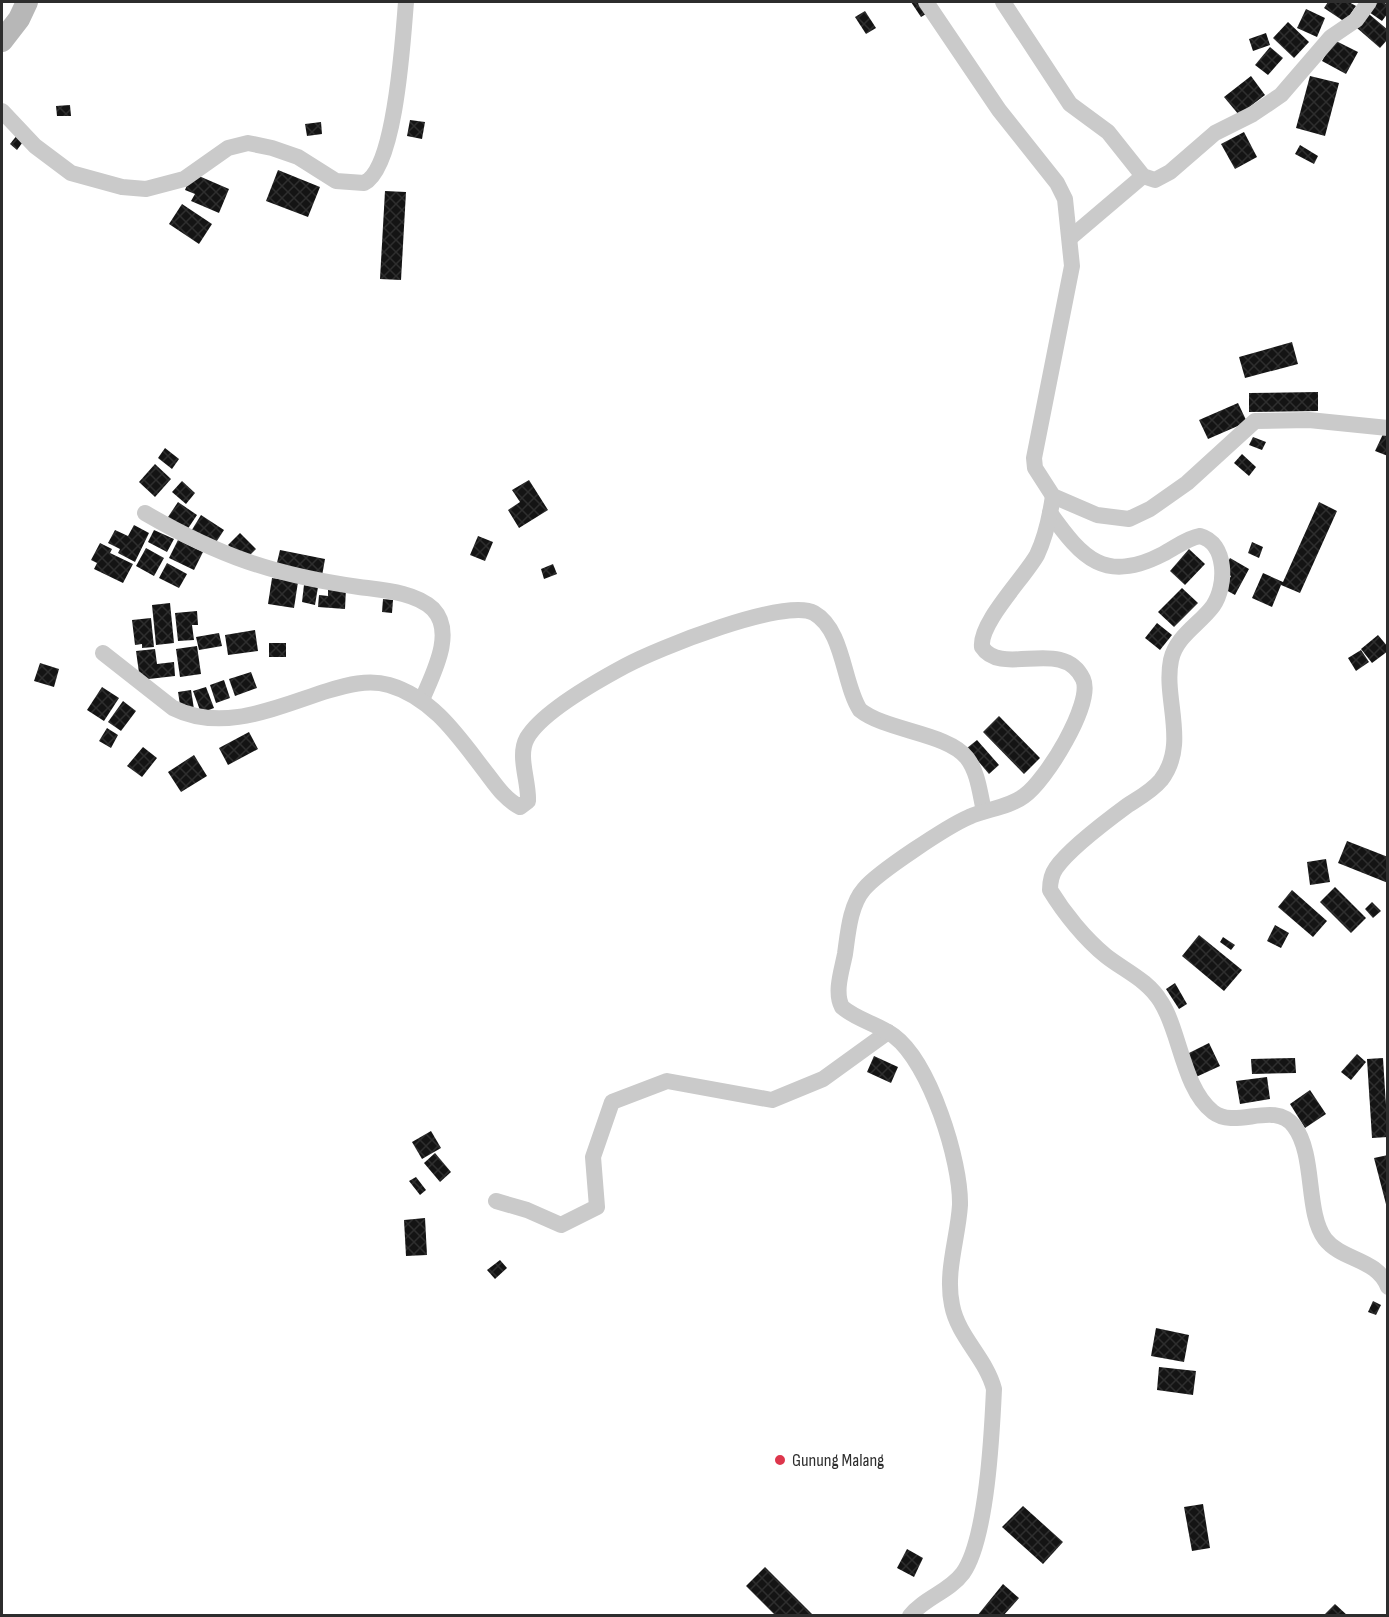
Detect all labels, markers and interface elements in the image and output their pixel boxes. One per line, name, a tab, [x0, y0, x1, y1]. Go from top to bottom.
place label: Gunung Malang	[792, 1450, 884, 1471]
marker: Gunung Malang	[773, 1453, 787, 1467]

